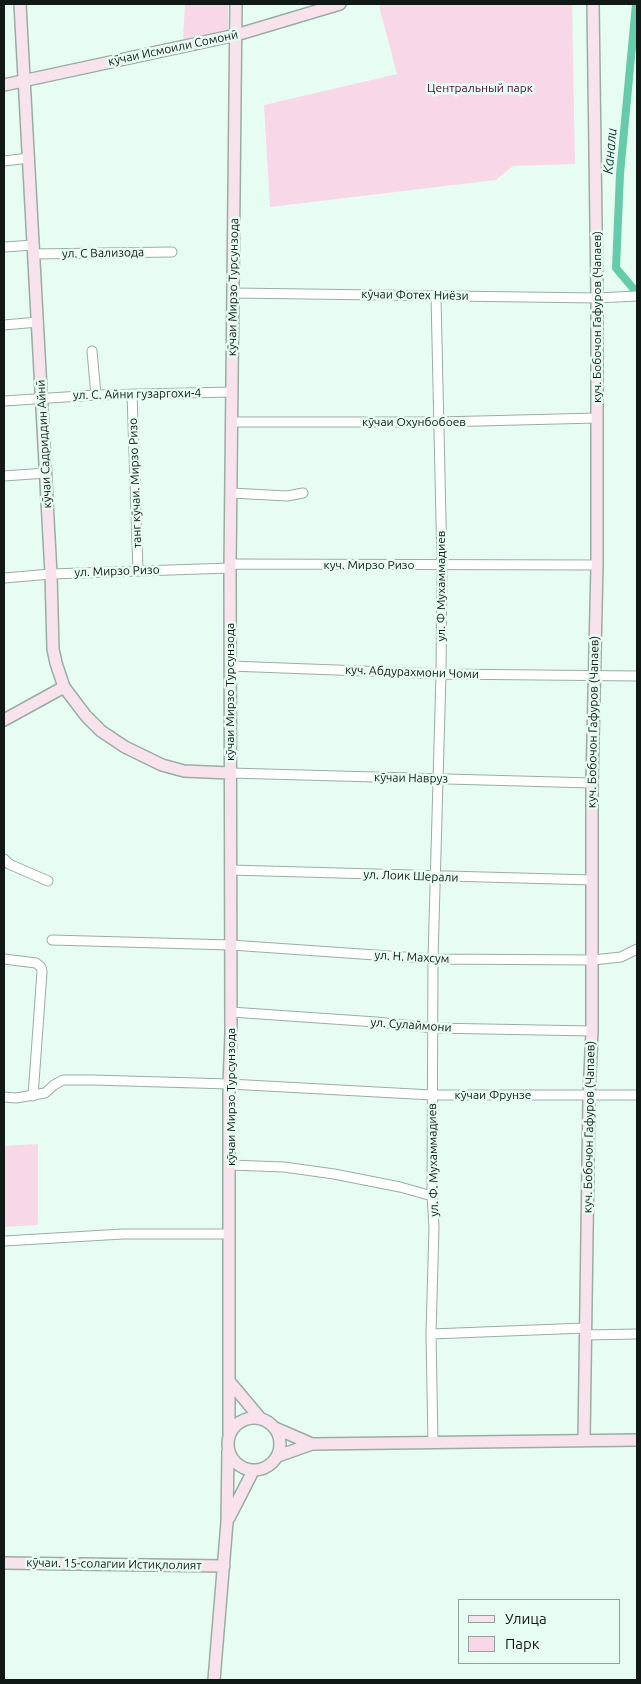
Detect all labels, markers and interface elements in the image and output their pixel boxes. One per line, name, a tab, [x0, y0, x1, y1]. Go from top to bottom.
street label: кӯчаи Исмоили Сомонӣ	[107, 27, 239, 69]
park label: Центральный парк	[427, 81, 533, 95]
water label: Канали	[600, 127, 620, 175]
street label: кӯчаи Мирзо Турсунзода	[225, 218, 241, 356]
street label: куч. Бобочон Гафуров (Чапаев)	[590, 231, 604, 403]
street label: ул. С Вализода	[62, 245, 144, 261]
street label: кӯчаи Фотех Ниёзи	[361, 287, 469, 303]
street label: кӯчаи Садриддин Айнӣ	[33, 379, 55, 509]
street label: ул. С. Айни гузаргохи-4	[73, 386, 201, 402]
street label: кӯчаи Охунбобоев	[362, 415, 466, 429]
street label: танг кӯчаи. Мирзо Ризо	[126, 418, 144, 548]
street label: ул. Ф Мухаммадиев	[434, 531, 448, 641]
street label: куч. Мирзо Ризо	[323, 558, 415, 572]
street label: ул. Мирзо Ризо	[74, 562, 160, 580]
street label: кӯчаи Мирзо Турсунзода	[223, 623, 237, 761]
street label: куч. Бобочон Гафуров (Чапаев)	[584, 636, 602, 808]
street label: куч. Абдурахмони Чоми	[345, 662, 479, 682]
street label: кӯчаи Навруз	[374, 770, 448, 786]
street label: ул. Лоик Шерали	[363, 867, 459, 885]
street label: ул. Н. Махсум	[374, 948, 450, 966]
street label: ул. Сулаймони	[370, 1015, 452, 1035]
street label: кӯчаи Мирзо Турсунзода	[224, 1028, 238, 1166]
street label: куч. Бобочон Гафуров (Чапаев)	[580, 1041, 598, 1213]
street label: кӯчаи Фрунзе	[455, 1088, 531, 1102]
street label: ул. Ф. Мухаммадиев	[425, 1103, 441, 1217]
street label: кӯчаи. 15-солагии Истиқлолият	[26, 1555, 202, 1573]
legend	[458, 1599, 621, 1664]
text: Улица	[505, 1610, 547, 1627]
text: Парк	[505, 1635, 540, 1652]

